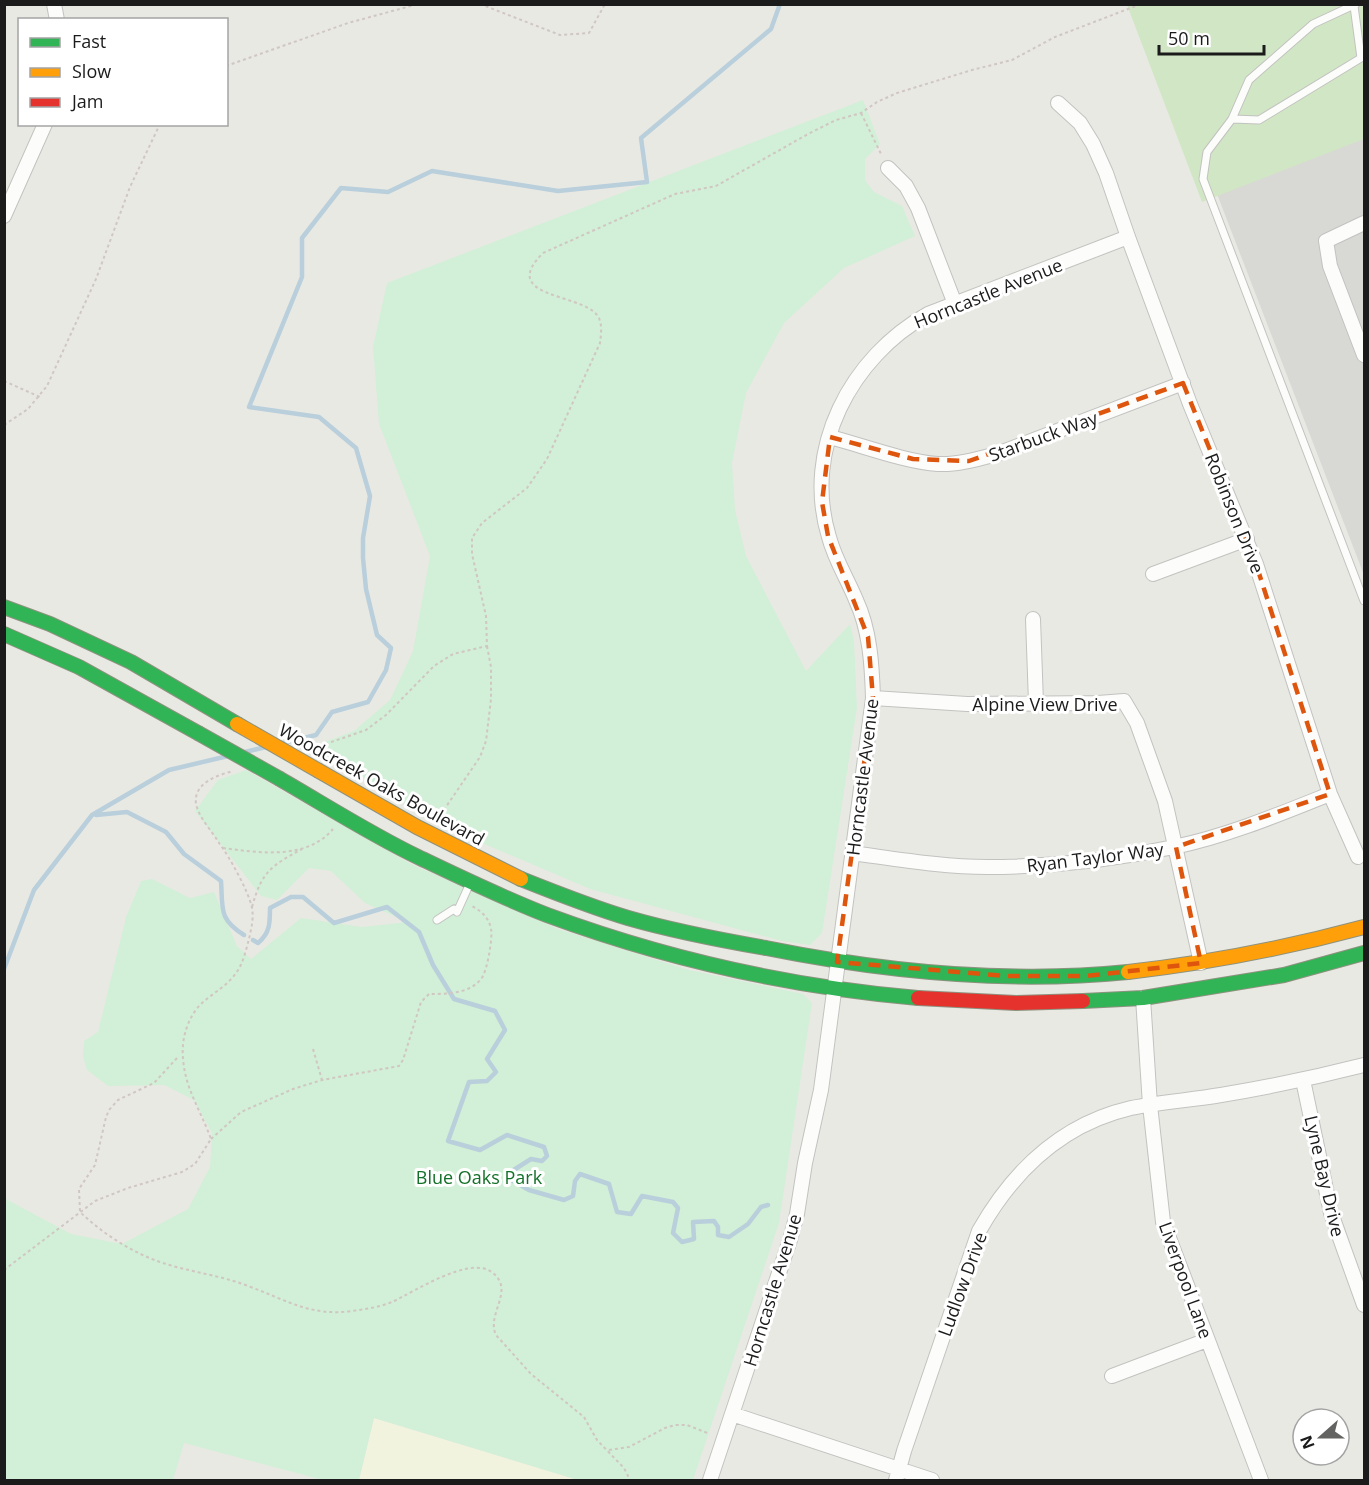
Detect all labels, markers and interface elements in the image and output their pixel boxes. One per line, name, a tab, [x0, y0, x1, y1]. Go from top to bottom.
legend	[18, 18, 228, 126]
scale bar	[1159, 18, 1264, 56]
text: 50 m	[1168, 26, 1210, 50]
text: Fast	[72, 29, 106, 53]
text: Slow	[72, 59, 111, 83]
text: Jam	[70, 89, 104, 113]
street label: Horncastle Avenue	[910, 252, 1066, 334]
street label: Starbuck Way	[985, 405, 1102, 467]
street label: Robinson Drive	[1200, 449, 1270, 577]
street label: Alpine View Drive	[972, 692, 1118, 716]
street label: Horncastle Avenue	[840, 697, 884, 857]
street label: Woodcreek Oaks Boulevard	[275, 717, 489, 851]
street label: Ryan Taylor Way	[1025, 837, 1166, 877]
street label: Lyne Bay Drive	[1299, 1113, 1351, 1239]
park label: Blue Oaks Park	[416, 1165, 543, 1189]
street label: Horncastle Avenue	[737, 1211, 807, 1369]
street label: Liverpool Lane	[1154, 1218, 1218, 1342]
street label: Ludlow Drive	[932, 1228, 992, 1340]
north arrow	[1291, 1407, 1351, 1467]
text: N	[1294, 1432, 1320, 1452]

